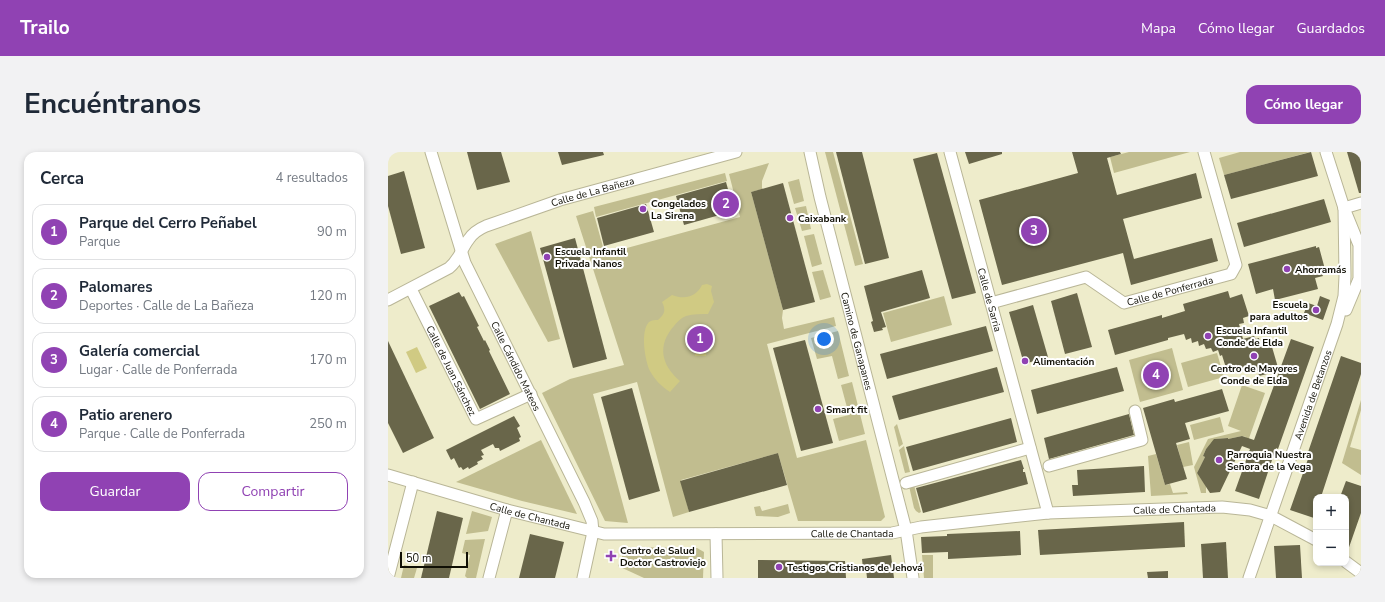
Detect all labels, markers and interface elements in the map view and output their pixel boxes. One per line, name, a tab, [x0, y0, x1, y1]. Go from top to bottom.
text: Trailo	[20, 15, 70, 41]
text: Mapa	[1141, 19, 1176, 38]
text: Cómo llegar	[1198, 19, 1274, 38]
text: Guardados	[1296, 19, 1365, 38]
text: Encuéntranos	[24, 85, 201, 123]
button: Cómo llegar	[1246, 85, 1361, 124]
text: Cerca	[40, 167, 84, 190]
text: 4 resultados	[276, 169, 348, 187]
street label: Calle de La Bañeza	[549, 174, 636, 211]
pin: 2	[713, 189, 739, 219]
place label: Congelados La Sirena	[651, 197, 706, 223]
marker: Congelados La Sirena	[638, 204, 648, 214]
place label: Caixabank	[798, 212, 847, 226]
text: Parque del Cerro Peñabel	[79, 213, 257, 233]
marker: Caixabank	[785, 213, 795, 223]
pin: 3	[1021, 216, 1047, 246]
text: 1	[50, 223, 58, 241]
text: 90 m	[317, 223, 347, 241]
text: Parque	[79, 233, 120, 251]
place label: Escuela Infantil Privada Nanos	[555, 245, 627, 271]
marker: Escuela Infantil Privada Nanos	[542, 252, 552, 262]
place label: Ahorramás	[1295, 263, 1347, 277]
marker: Ahorramás	[1282, 264, 1292, 274]
street label: Calle de Sarria	[974, 266, 1004, 333]
street label: Calle de Ponferrada	[1125, 273, 1215, 310]
text: Palomares	[79, 277, 153, 297]
text: 2	[50, 287, 58, 305]
text: 120 m	[309, 287, 347, 305]
street label: Camino de Ganapanes	[837, 291, 876, 392]
text: Deportes · Calle de La Bañeza	[79, 297, 254, 315]
place label: Escuela para adultos	[1250, 298, 1308, 324]
marker: Escuela para adultos	[1311, 305, 1321, 315]
street label: Calle Cándido Mateos	[487, 319, 544, 414]
street label: Calle de Juan Sánchez	[422, 323, 479, 419]
pin: 1	[687, 324, 713, 354]
place label: Escuela Infantil Conde de Elda	[1216, 324, 1288, 350]
your location	[814, 329, 834, 349]
marker: Escuela Infantil Conde de Elda	[1203, 331, 1213, 341]
text: Galería comercial	[79, 341, 200, 361]
street label: Avenida de Betanzos	[1291, 348, 1336, 442]
text: 3	[50, 351, 58, 369]
text: 170 m	[309, 351, 347, 369]
marker: Centro de Mayores Conde de Elda	[1249, 351, 1259, 361]
place label: Alimentación	[1033, 355, 1095, 369]
marker: Alimentación	[1020, 356, 1030, 366]
pin: 4	[1143, 360, 1169, 390]
text: Lugar · Calle de Ponferrada	[79, 361, 237, 379]
place label: Centro de Mayores Conde de Elda	[1210, 362, 1298, 388]
place label: Smart fit	[826, 403, 867, 417]
marker: Smart fit	[813, 404, 823, 414]
text: Patio arenero	[79, 405, 172, 425]
text: 4	[50, 415, 58, 433]
text: 250 m	[309, 415, 347, 433]
text: Parque · Calle de Ponferrada	[79, 425, 245, 443]
place label: Parroquia Nuestra Señora de la Vega	[1227, 448, 1312, 474]
marker: Parroquia Nuestra Señora de la Vega	[1214, 455, 1224, 465]
button: Guardar	[40, 472, 190, 511]
button: Compartir	[198, 472, 348, 511]
map controls	[1313, 494, 1349, 566]
button: +	[1313, 494, 1349, 530]
street label: Calle de Chantada	[488, 499, 572, 533]
street label: Calle de Chantada	[1133, 501, 1216, 518]
street label: Calle de Chantada	[811, 527, 893, 541]
button: −	[1313, 530, 1349, 566]
place label: Centro de Salud Doctor Castroviejo	[620, 544, 706, 570]
scale bar	[400, 550, 468, 569]
marker: Centro de Salud Doctor Castroviejo	[605, 550, 617, 562]
text: 50 m	[406, 551, 431, 566]
place label: Testigos Cristianos de Jehová	[787, 561, 923, 575]
marker: Testigos Cristianos de Jehová	[774, 562, 784, 572]

